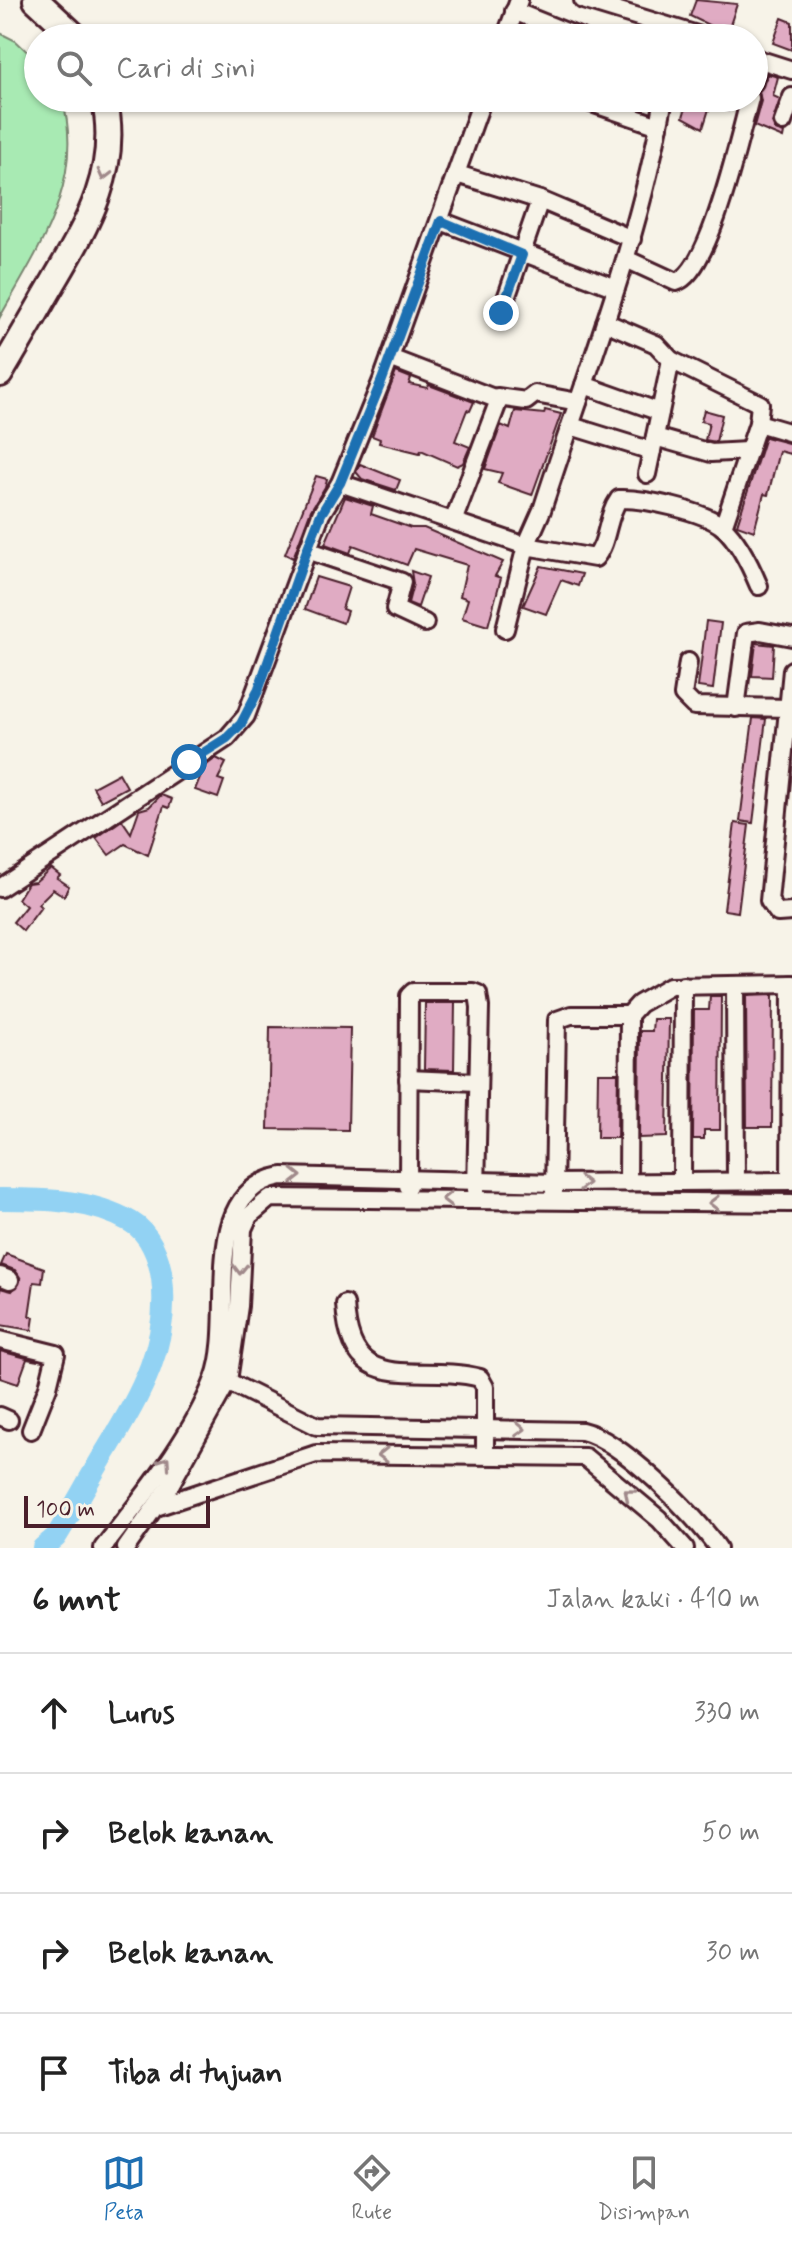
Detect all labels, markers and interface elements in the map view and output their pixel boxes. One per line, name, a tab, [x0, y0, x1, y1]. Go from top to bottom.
search box	[24, 24, 768, 112]
icon: search	[52, 46, 96, 90]
text: Cari di sini	[116, 49, 256, 88]
one-way arrow	[96, 168, 113, 181]
route end	[483, 295, 519, 331]
route start	[171, 744, 207, 780]
one-way arrow	[290, 1168, 303, 1185]
one-way arrow	[578, 1174, 591, 1192]
one-way arrow	[440, 1190, 453, 1208]
one-way arrow	[707, 1194, 720, 1212]
one-way arrow	[232, 1263, 249, 1276]
one-way arrow	[514, 1421, 527, 1438]
one-way arrow	[376, 1446, 389, 1464]
one-way arrow	[155, 1457, 170, 1471]
one-way arrow	[624, 1489, 639, 1504]
scale bar	[24, 1492, 210, 1528]
text: 100 m	[36, 1496, 95, 1524]
text: 6 mnt	[32, 1578, 121, 1623]
text: Jalan kaki · 410 m	[546, 1583, 760, 1617]
icon: ahead	[32, 1691, 76, 1735]
text: Lurus	[108, 1694, 175, 1733]
text: 330 m	[694, 1696, 760, 1730]
icon: right	[32, 1811, 76, 1855]
text: Belok kanan	[108, 1814, 273, 1853]
text: 50 m	[702, 1816, 760, 1850]
icon: right	[32, 1931, 76, 1975]
text: Belok kanan	[108, 1934, 273, 1973]
text: 30 m	[706, 1936, 760, 1970]
icon: arrive	[32, 2051, 76, 2095]
text: Tiba di tujuan	[108, 2054, 283, 2093]
tab: Peta	[102, 2151, 146, 2227]
tab: Rute	[350, 2151, 394, 2227]
tab: Disimpan	[598, 2151, 690, 2227]

